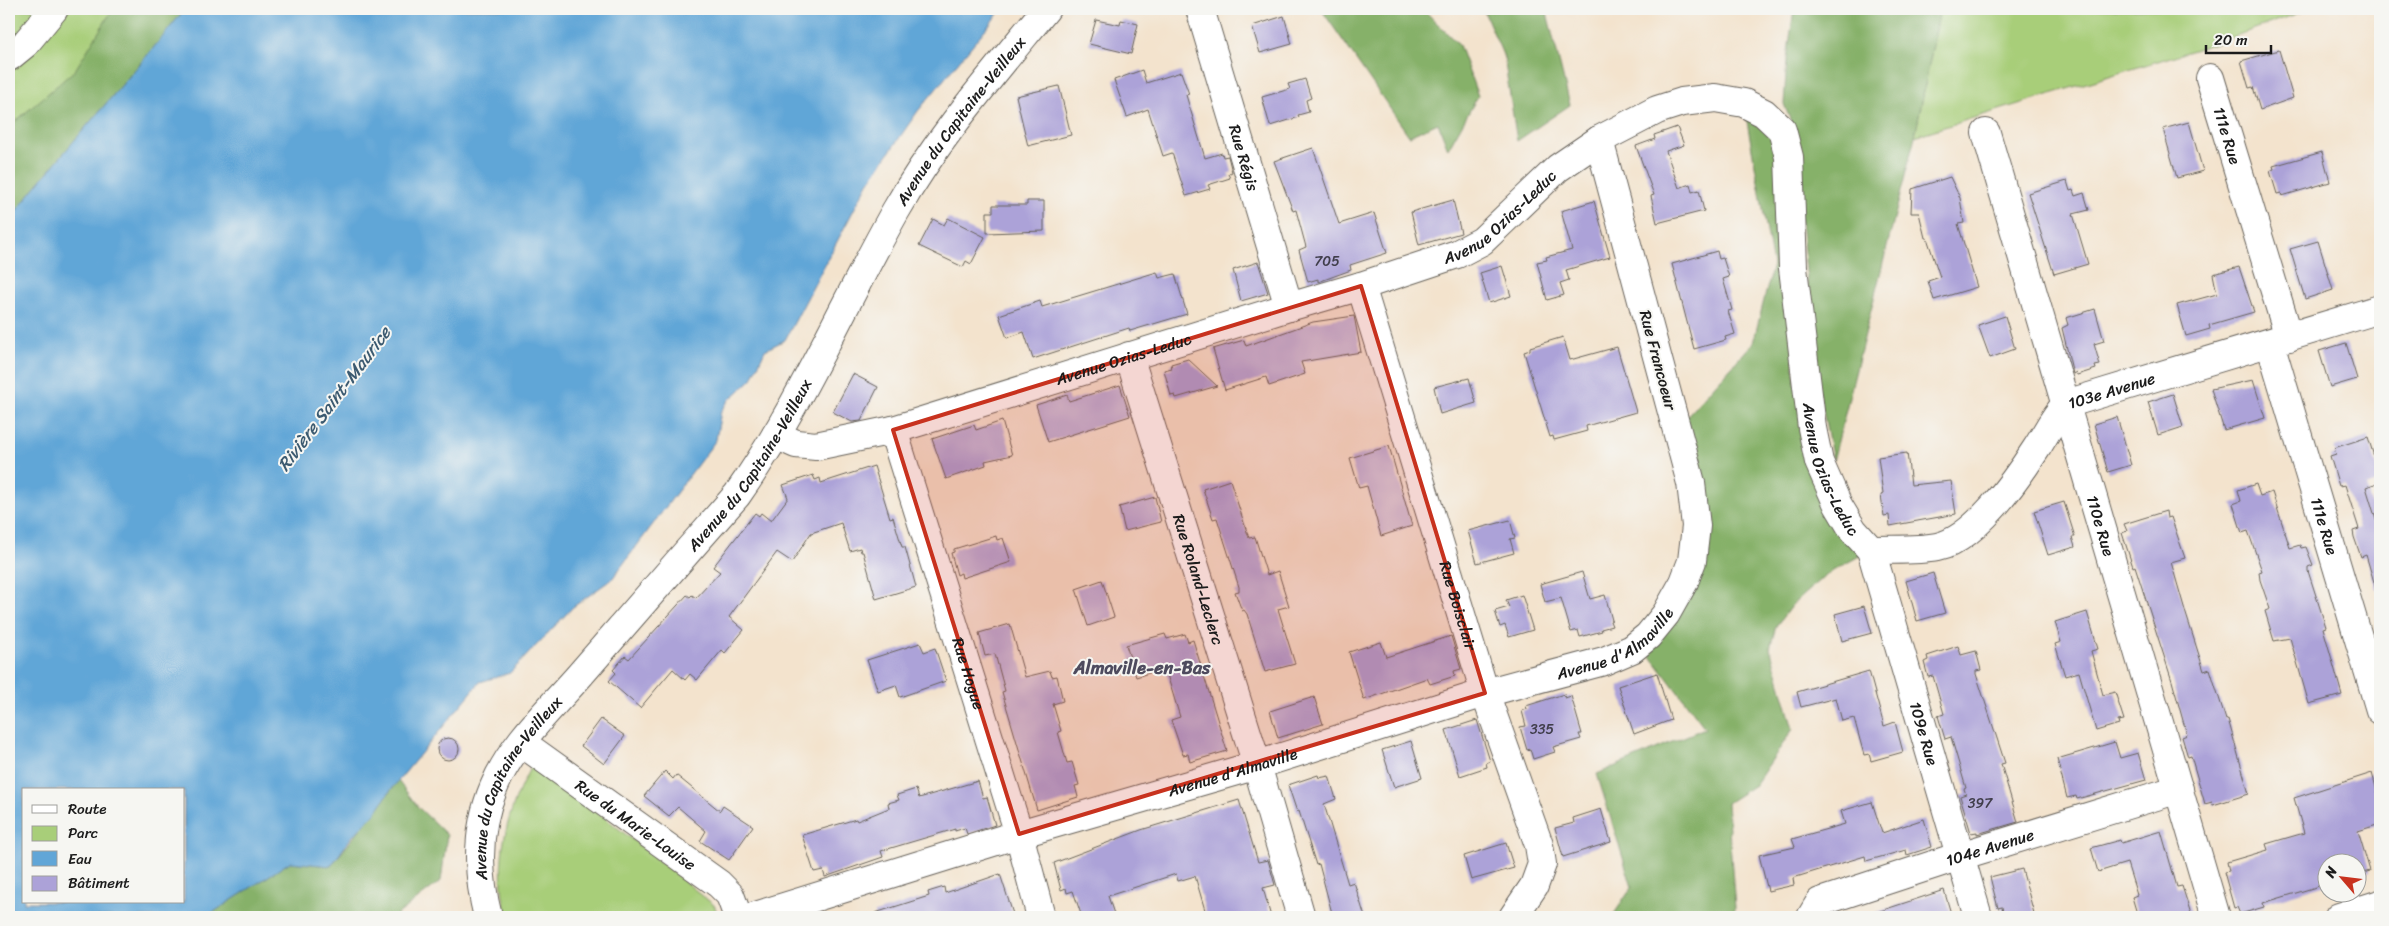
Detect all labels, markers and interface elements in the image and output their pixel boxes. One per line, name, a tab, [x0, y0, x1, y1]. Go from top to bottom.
scale bar	[2206, 22, 2272, 54]
text: 20 m	[2214, 27, 2248, 53]
street label: Avenue du Capitaine-Veilleux	[887, 29, 1033, 212]
street label: 111e Rue	[2205, 103, 2250, 168]
street label: Rue Régis	[1221, 121, 1268, 195]
street label: Avenue Ozias-Leduc	[1438, 162, 1563, 272]
house number: 705	[1314, 249, 1340, 274]
street label: Rue Francoeur	[1631, 307, 1686, 414]
water label: Rivière Saint-Maurice	[269, 318, 401, 478]
street label: Avenue Ozias-Leduc	[1051, 324, 1195, 393]
street label: 103e Avenue	[2064, 363, 2159, 417]
street label: Avenue du Capitaine-Veilleux	[679, 373, 820, 559]
street label: Avenue Ozias-Leduc	[1794, 400, 1867, 543]
street label: 110e Rue	[2078, 491, 2124, 560]
street label: 111e Rue	[2302, 494, 2347, 559]
street label: Rue Roland-Leclerc	[1165, 510, 1233, 649]
street label: Rue Boisclair	[1431, 557, 1486, 655]
street label: Avenue d'Almaville	[1552, 602, 1682, 688]
street label: Rue Hogue	[944, 633, 994, 713]
district label: Almaville-en-Bas	[1073, 652, 1211, 684]
street label: Avenue du Capitaine-Veilleux	[466, 688, 570, 882]
street label: 109e Rue	[1901, 698, 1948, 769]
house number: 335	[1530, 717, 1554, 742]
street label: Avenue d'Almaville	[1163, 739, 1301, 805]
street label: Rue du Marie-Louise	[569, 771, 703, 878]
legend	[22, 788, 185, 904]
house number: 397	[1968, 791, 1993, 816]
text: Route	[68, 796, 107, 822]
text: Parc	[68, 820, 98, 846]
street label: 104e Avenue	[1942, 820, 2038, 874]
text: Eau	[68, 846, 92, 872]
north arrow	[2316, 854, 2366, 904]
text: N	[2317, 862, 2344, 883]
text: Bâtiment	[68, 870, 130, 896]

